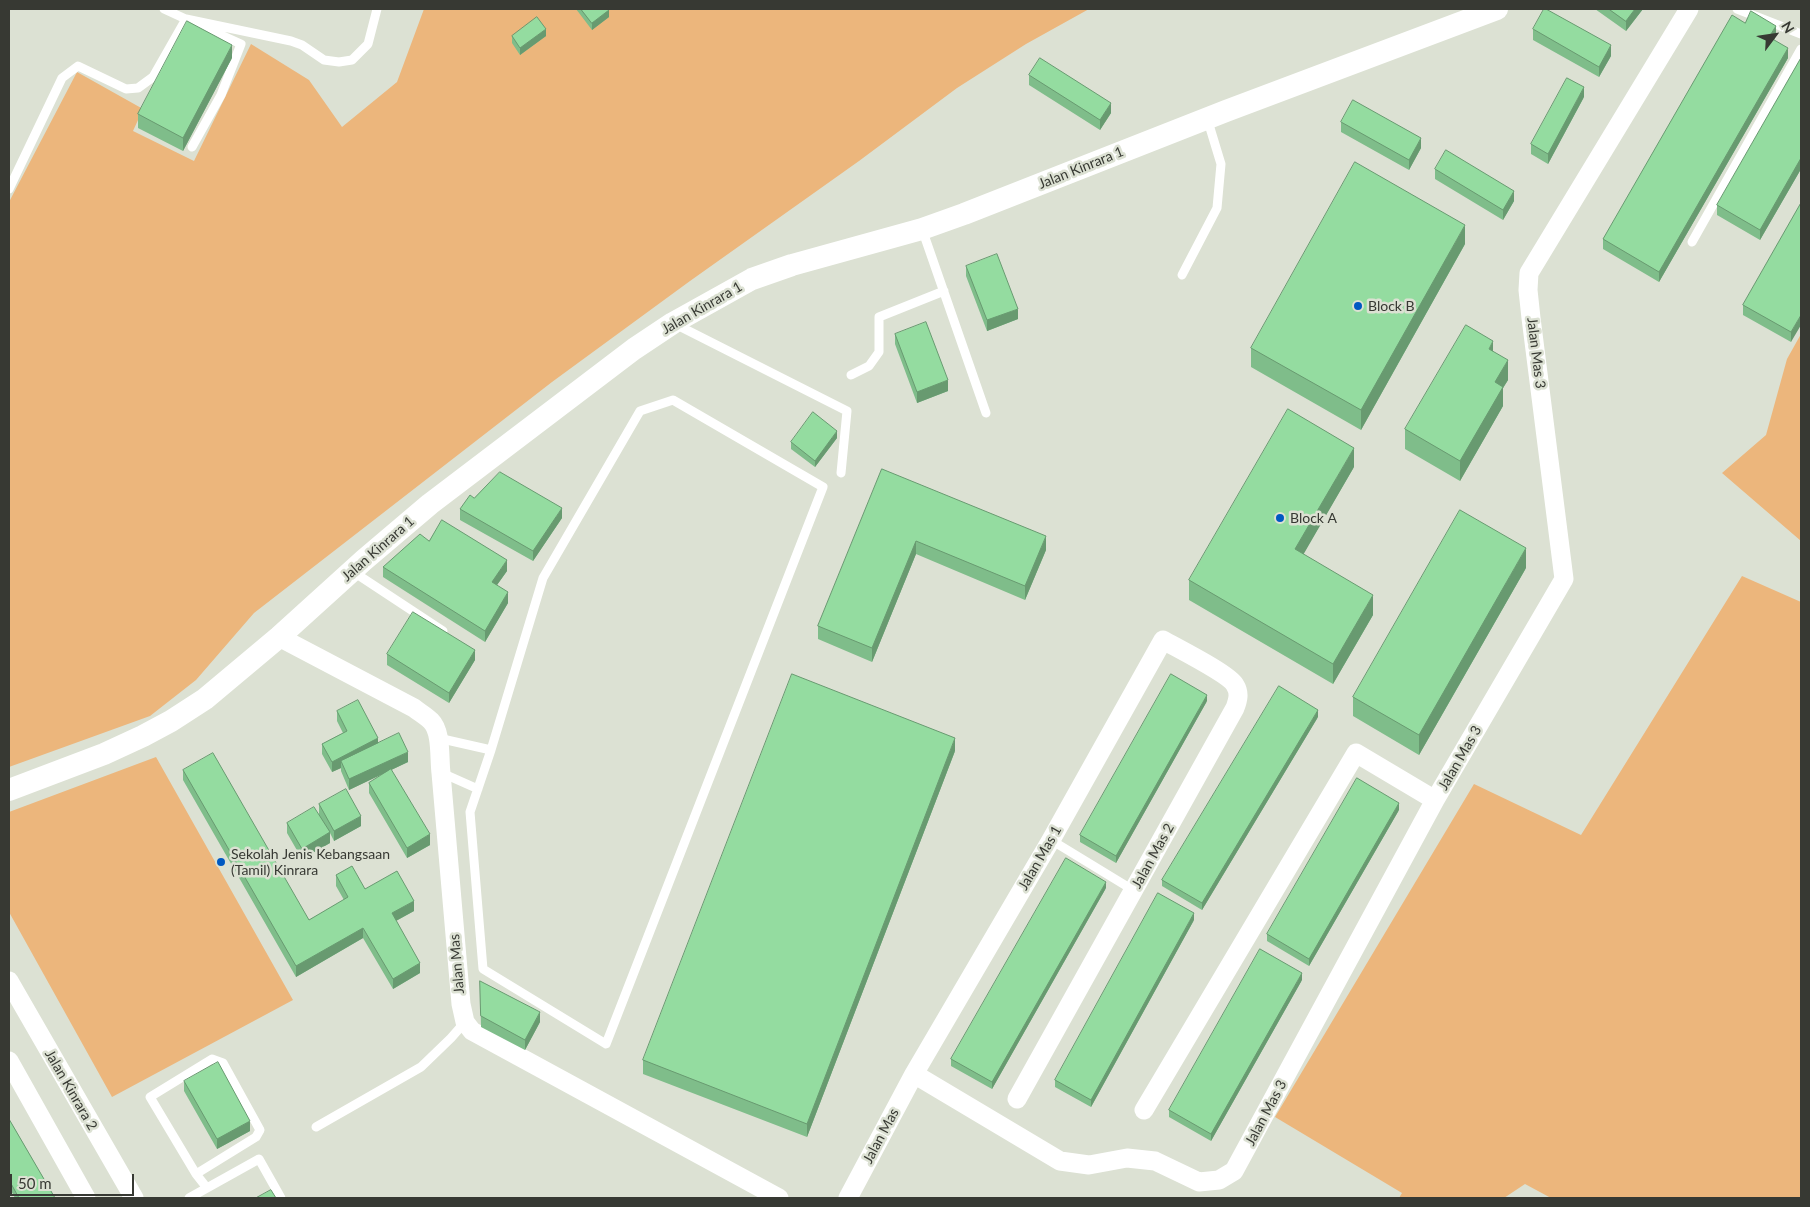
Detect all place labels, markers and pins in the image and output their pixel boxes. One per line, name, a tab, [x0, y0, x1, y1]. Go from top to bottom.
place label: Block B	[1368, 298, 1415, 314]
marker: Block B	[1352, 300, 1364, 312]
place label: Block A	[1290, 510, 1337, 526]
marker: Block A	[1274, 512, 1286, 524]
place label: Sekolah Jenis Kebangsaan (Tamil) Kinrara	[231, 846, 390, 879]
marker: Sekolah Jenis Kebangsaan (Tamil) Kinrara	[215, 856, 227, 868]

